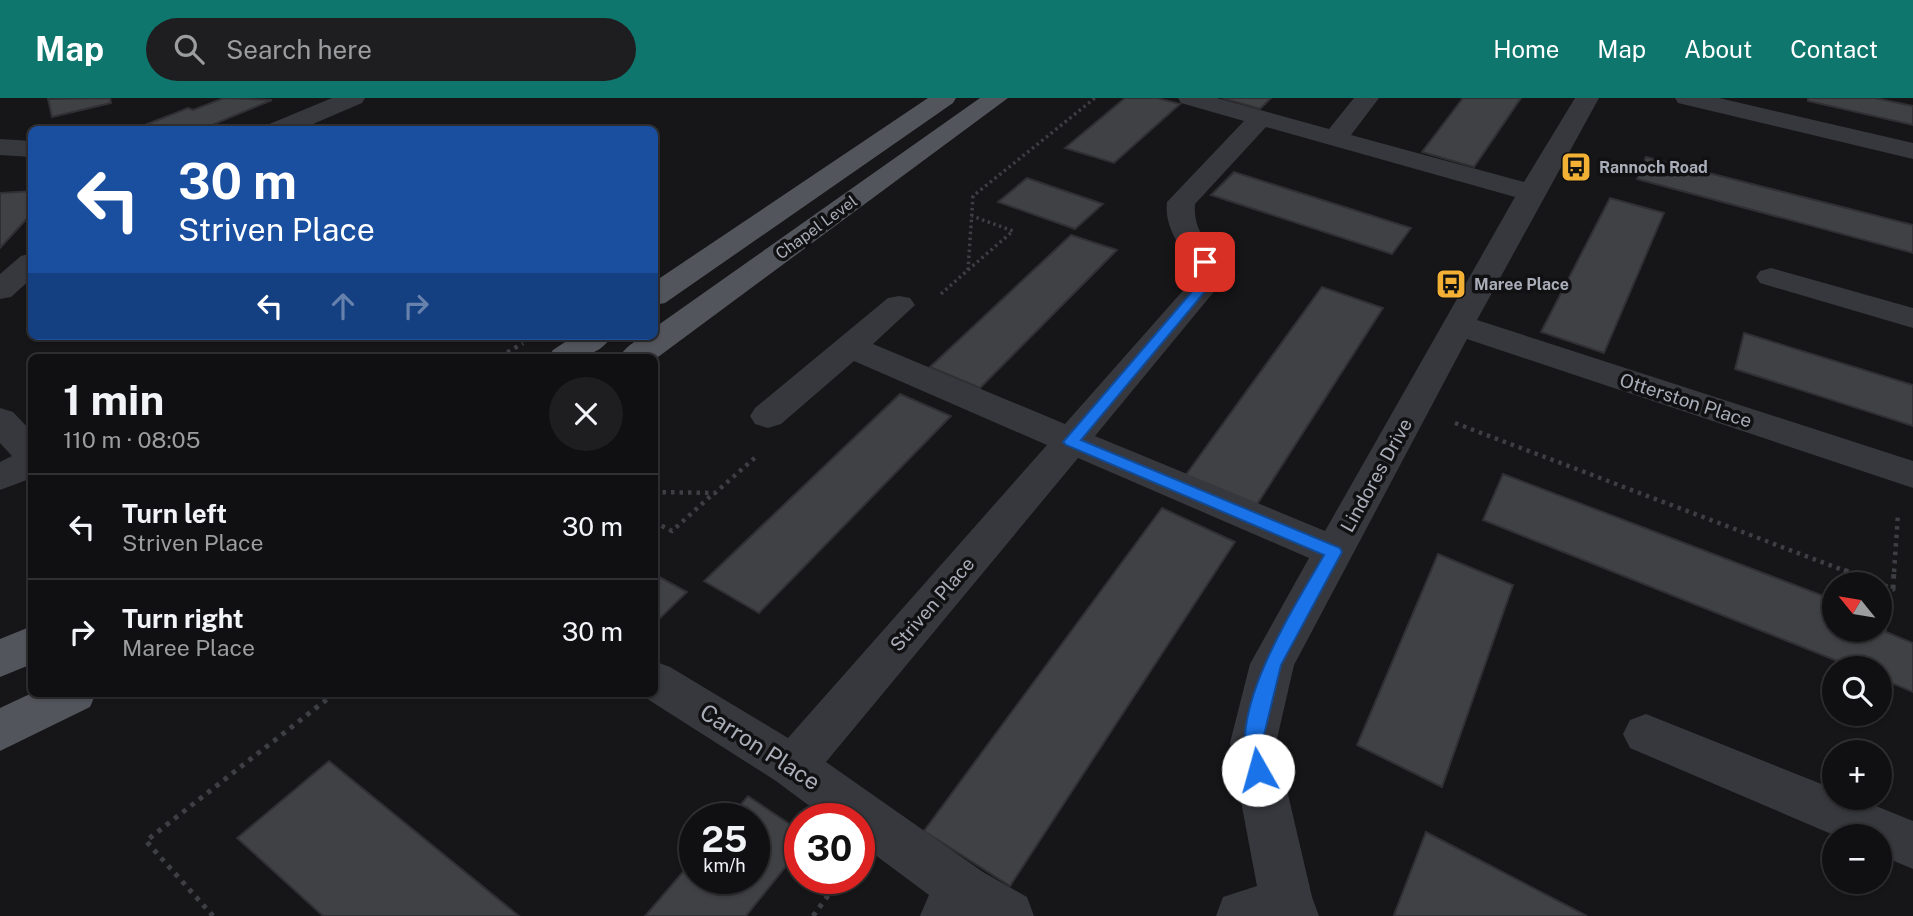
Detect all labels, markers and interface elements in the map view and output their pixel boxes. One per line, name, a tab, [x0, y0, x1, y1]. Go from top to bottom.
search box	[146, 18, 636, 81]
text: Map	[35, 30, 104, 68]
icon: search	[170, 30, 208, 68]
text: Search here	[226, 34, 372, 65]
text: Home	[1493, 35, 1559, 63]
text: Map	[1597, 35, 1646, 63]
text: About	[1684, 35, 1752, 63]
text: Contact	[1790, 35, 1878, 63]
bus stop icon: Rannoch Road	[1559, 150, 1593, 184]
text: 30 m	[178, 152, 297, 210]
icon: left	[63, 154, 154, 245]
place label: Rannoch Road	[1599, 158, 1708, 177]
street label: Chapel Level	[772, 191, 861, 263]
text: Striven Place	[178, 211, 375, 248]
pin	[1175, 232, 1235, 292]
icon: arrive	[1186, 243, 1224, 281]
bus stop icon: Maree Place	[1434, 267, 1468, 301]
place label: Maree Place	[1474, 275, 1569, 294]
icon: left	[251, 287, 289, 325]
icon: ahead	[324, 287, 362, 325]
icon: right	[397, 287, 435, 325]
street label: Otterston Place	[1617, 368, 1755, 432]
text: 1 min	[63, 375, 164, 424]
button: close	[549, 377, 623, 451]
street label: Lindores Drive	[1336, 414, 1416, 536]
text: 110 m · 08:05	[63, 426, 200, 453]
text: Turn left	[122, 498, 227, 529]
icon: left	[63, 508, 101, 546]
text: 30 m	[562, 511, 623, 542]
text: Striven Place	[122, 529, 264, 556]
street label: Striven Place	[885, 553, 979, 655]
north arrow	[1822, 572, 1892, 642]
map controls	[1822, 572, 1892, 894]
text: Turn right	[122, 603, 244, 634]
icon: right	[63, 613, 101, 651]
text: 30 m	[562, 616, 623, 647]
text: Maree Place	[122, 634, 255, 661]
button: search	[1822, 656, 1892, 726]
street label: Carron Place	[695, 698, 825, 795]
position arrow	[1221, 733, 1295, 807]
button: +	[1822, 740, 1892, 810]
speed limit sign: 30	[784, 803, 875, 894]
text: 25	[702, 819, 747, 860]
button: −	[1822, 824, 1892, 894]
text: km/h	[703, 855, 746, 876]

